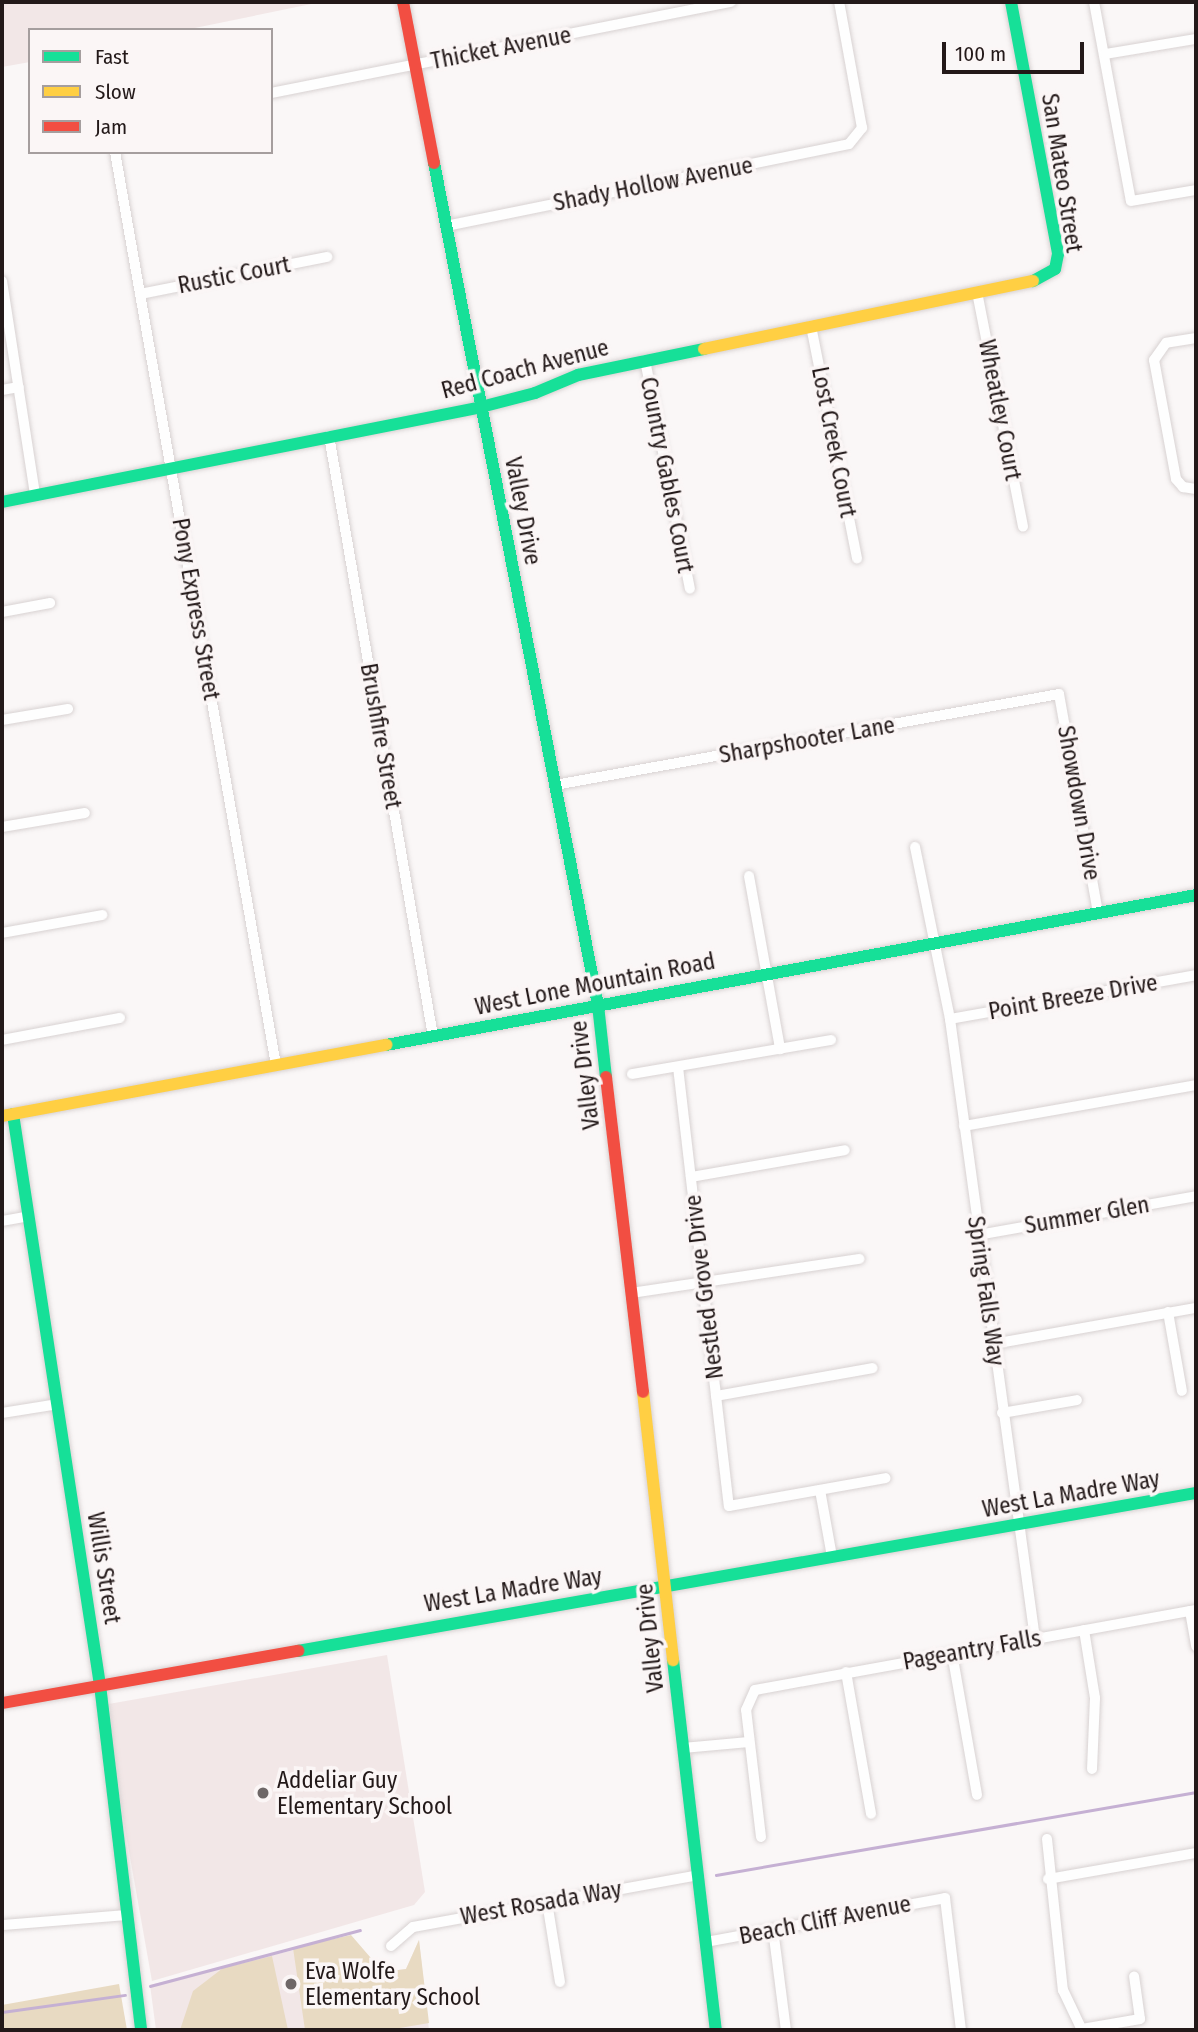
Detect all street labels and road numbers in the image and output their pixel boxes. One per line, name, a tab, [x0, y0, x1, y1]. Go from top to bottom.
street label: Thicket Avenue	[429, 21, 573, 75]
street label: San Mateo Street	[1036, 92, 1088, 254]
street label: Shady Hollow Avenue	[551, 151, 755, 217]
street label: Rustic Court	[175, 251, 293, 299]
street label: Red Coach Avenue	[438, 333, 612, 405]
street label: Wheatley Court	[973, 337, 1027, 483]
street label: Lost Creek Court	[806, 364, 862, 520]
street label: Country Gables Court	[634, 375, 700, 575]
street label: Valley Drive	[499, 455, 547, 567]
street label: Pony Express Street	[166, 516, 226, 702]
street label: Brushfire Street	[355, 661, 407, 811]
street label: Sharpshooter Lane	[717, 711, 897, 769]
street label: Showdown Drive	[1052, 724, 1106, 882]
street label: West Lone Mountain Road	[473, 947, 717, 1021]
street label: Point Breeze Drive	[986, 969, 1160, 1025]
street label: Valley Drive	[565, 1019, 605, 1131]
street label: Summer Glen	[1022, 1190, 1152, 1240]
street label: Nestled Grove Drive	[679, 1193, 729, 1381]
street label: Spring Falls Way	[962, 1214, 1010, 1368]
street label: West La Madre Way	[980, 1465, 1162, 1523]
street label: Willis Street	[82, 1510, 126, 1626]
street label: West La Madre Way	[422, 1562, 604, 1618]
street label: Valley Drive	[631, 1582, 669, 1694]
street label: Pageantry Falls	[901, 1624, 1043, 1676]
street label: West Rosada Way	[458, 1875, 624, 1931]
street label: Beach Cliff Avenue	[737, 1890, 913, 1950]

